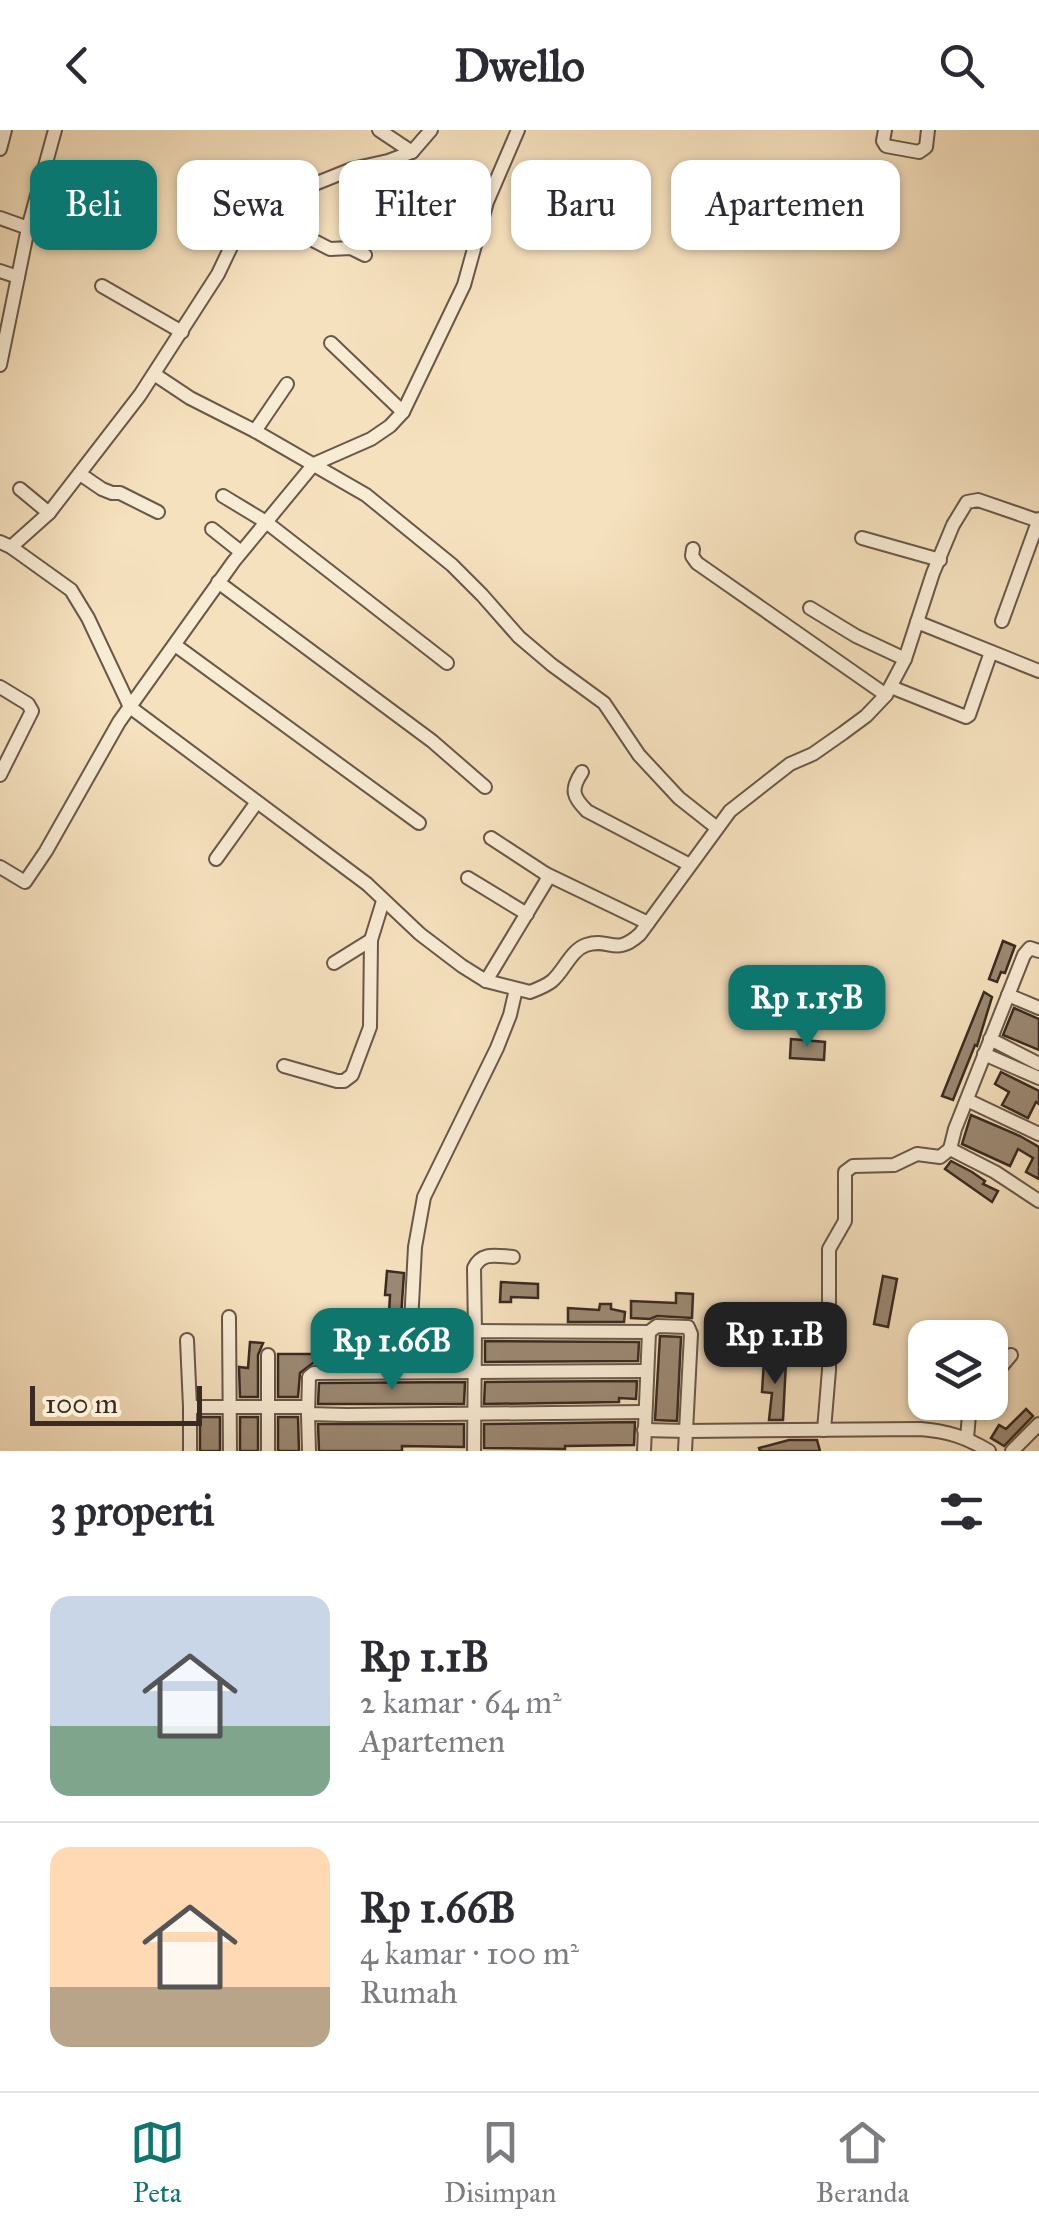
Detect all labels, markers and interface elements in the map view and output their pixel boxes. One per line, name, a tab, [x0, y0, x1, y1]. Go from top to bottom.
icon: back	[50, 38, 105, 93]
text: Dwello	[454, 38, 585, 93]
icon: search	[934, 38, 989, 93]
chip: Beli	[30, 160, 157, 250]
chip: Sewa	[177, 160, 319, 250]
chip: Filter	[339, 160, 491, 250]
chip: Baru	[511, 160, 651, 250]
chip: Apartemen	[671, 160, 900, 250]
pin: Rp 1.15B	[704, 965, 910, 1050]
text: Rp 1.15B	[750, 978, 864, 1017]
pin: Rp 1.1B	[683, 1302, 867, 1387]
pin: Rp 1.66B	[289, 1308, 495, 1393]
text: Rp 1.1B	[726, 1315, 824, 1354]
map controls	[908, 1320, 1008, 1420]
button: layers	[908, 1320, 1008, 1420]
text: Rp 1.66B	[333, 1321, 451, 1360]
scale bar	[30, 1381, 202, 1426]
text: 100 m	[45, 1386, 118, 1421]
icon: filters	[934, 1484, 989, 1539]
text: 3 properti	[50, 1485, 214, 1537]
text: Rp 1.1B	[360, 1631, 489, 1683]
icon: home	[130, 1636, 250, 1756]
text: 2 kamar · 64 m²	[360, 1683, 562, 1722]
text: Apartemen	[360, 1722, 505, 1761]
text: Rp 1.66B	[360, 1882, 516, 1934]
icon: home	[130, 1887, 250, 2007]
text: 4 kamar · 100 m²	[360, 1934, 579, 1973]
text: Rumah	[360, 1973, 457, 2012]
tab: Peta	[130, 2115, 185, 2210]
tab: Disimpan	[444, 2115, 556, 2210]
tab: Beranda	[816, 2115, 909, 2210]

